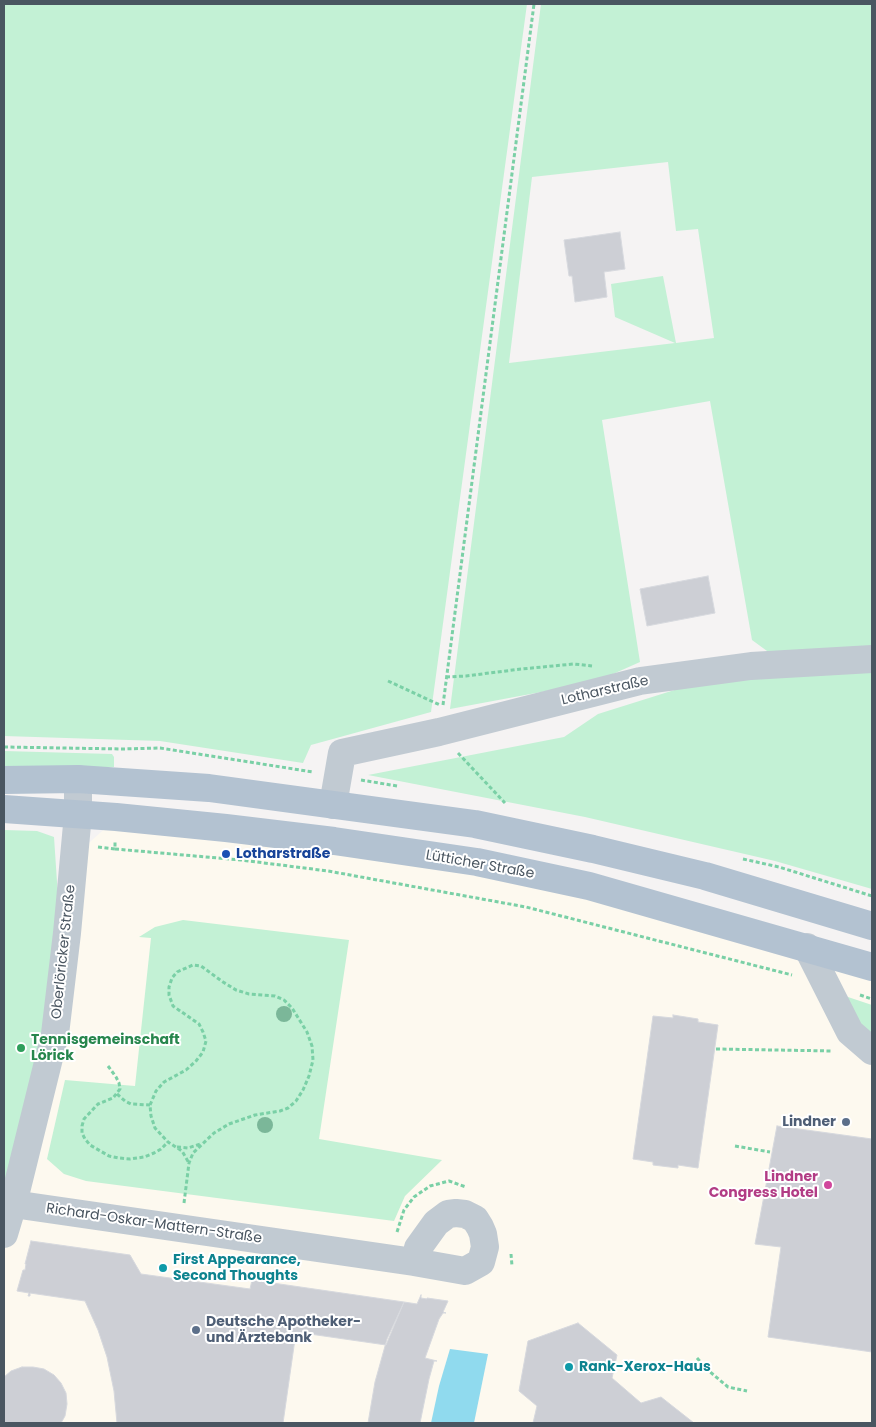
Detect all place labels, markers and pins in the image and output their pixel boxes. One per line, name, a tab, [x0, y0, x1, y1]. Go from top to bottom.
place label: Lotharstraße	[236, 846, 330, 862]
marker: Lotharstraße	[220, 848, 232, 860]
place label: Tennisgemeinschaft Lörick	[31, 1032, 180, 1064]
marker: Tennisgemeinschaft Lörick	[15, 1042, 27, 1054]
place label: Lindner	[782, 1114, 836, 1130]
marker: Lindner	[840, 1116, 852, 1128]
place label: Lindner Congress Hotel	[709, 1169, 818, 1202]
marker: Lindner Congress Hotel	[822, 1179, 834, 1191]
place label: First Appearance, Second Thoughts	[173, 1252, 301, 1284]
marker: First Appearance, Second Thoughts	[157, 1262, 169, 1274]
place label: Deutsche Apotheker- und Ärztebank	[206, 1314, 361, 1346]
marker: Deutsche Apotheker- und Ärztebank	[190, 1324, 202, 1336]
place label: Rank-Xerox-Haus	[579, 1359, 711, 1375]
marker: Rank-Xerox-Haus	[563, 1361, 575, 1373]

